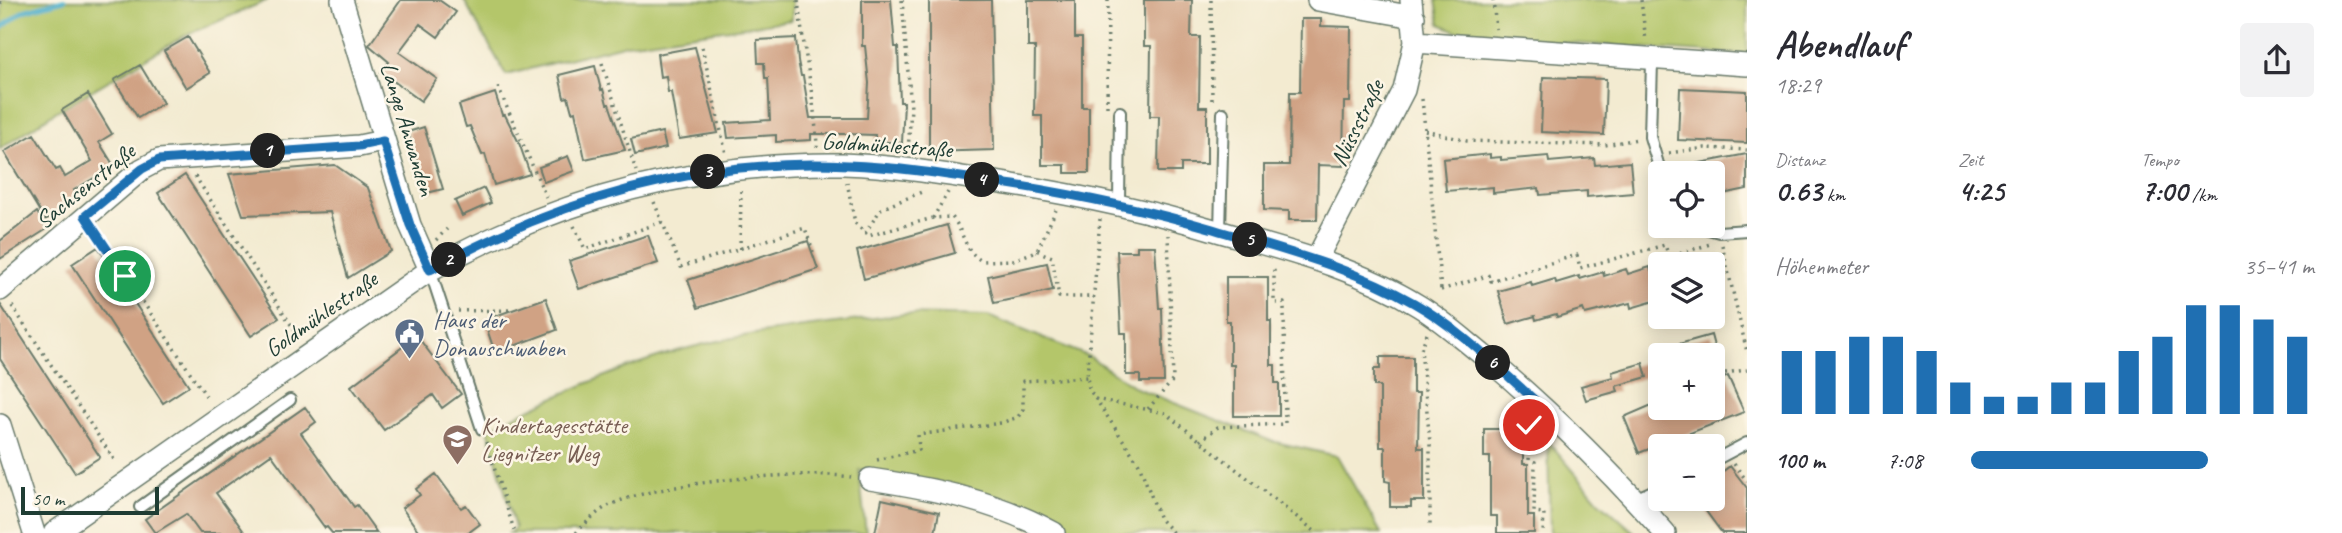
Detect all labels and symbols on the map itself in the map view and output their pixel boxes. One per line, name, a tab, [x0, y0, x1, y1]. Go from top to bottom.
street label: Lange Anwanden	[374, 59, 443, 200]
street label: Nüssstraße	[1323, 73, 1392, 171]
street label: Goldmühlestraße	[821, 125, 955, 165]
pin: 1	[250, 134, 286, 168]
street label: Sachsenstraße	[29, 135, 143, 235]
pin: 3	[690, 154, 726, 190]
pin: 4	[964, 162, 1000, 198]
pin: 5	[1232, 222, 1268, 258]
pin: 2	[432, 243, 466, 278]
pin	[95, 246, 155, 306]
street label: Goldmühlestraße	[259, 263, 385, 364]
place label: Haus der Donauschwaben	[433, 305, 566, 363]
public building icon: Haus der Donauschwaben	[393, 317, 427, 361]
pin: 6	[1476, 346, 1510, 380]
pin	[1499, 395, 1559, 455]
place label: Kindertagesstätte Liegnitzer Weg	[481, 410, 629, 468]
school or university icon: Kindertagesstätte Liegnitzer Weg	[441, 422, 475, 466]
scale bar	[21, 484, 159, 516]

